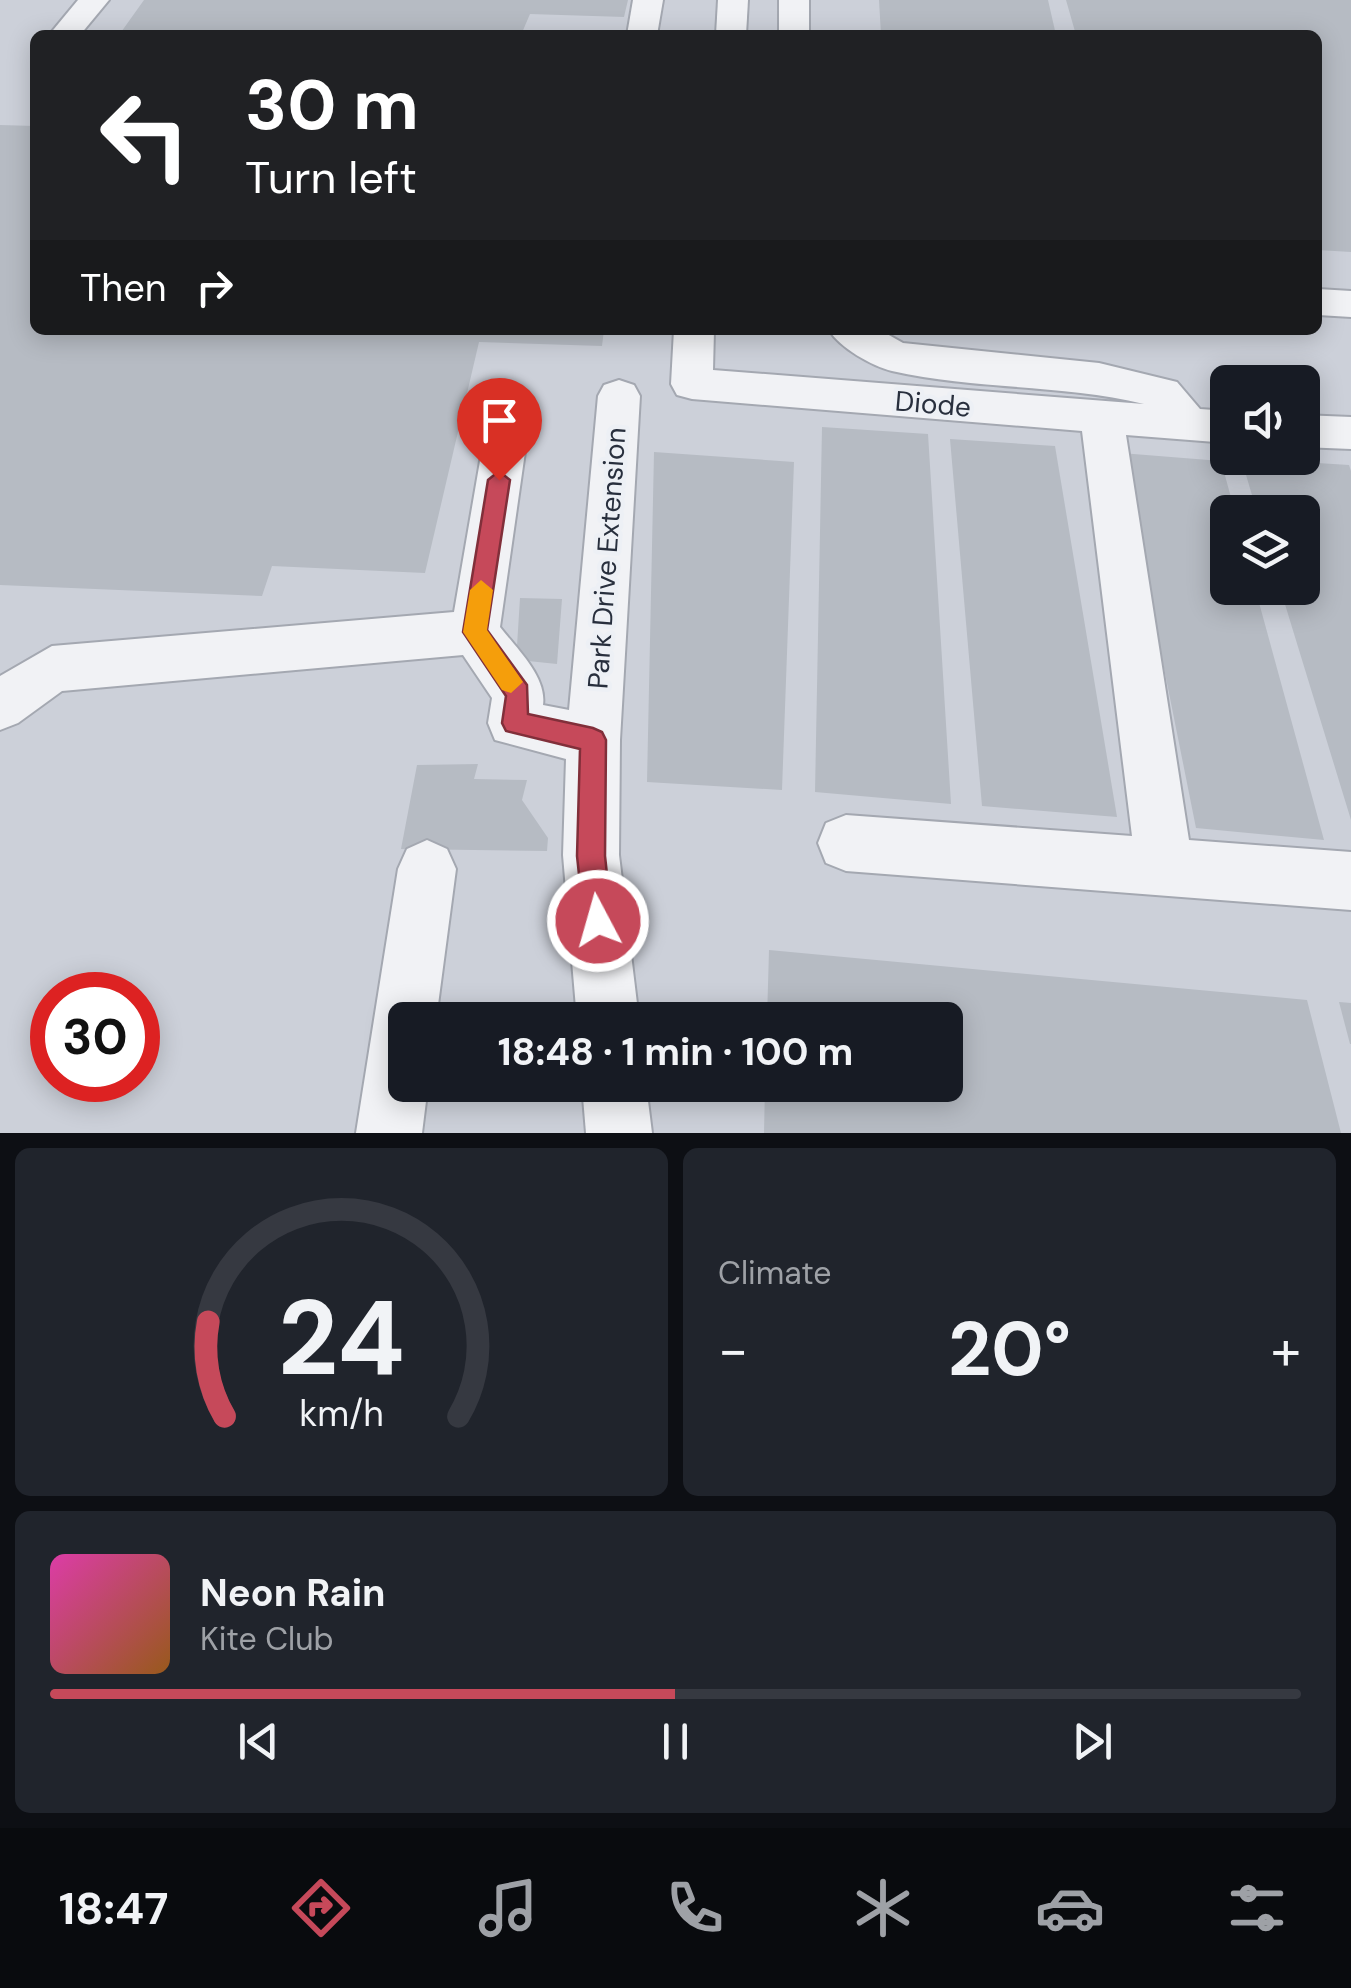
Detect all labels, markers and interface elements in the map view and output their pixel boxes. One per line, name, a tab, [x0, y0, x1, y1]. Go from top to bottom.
text: 30 m	[245, 60, 419, 151]
icon: left	[80, 70, 210, 200]
text: Turn left	[245, 148, 417, 207]
icon: right	[187, 260, 242, 315]
text: Then	[80, 263, 167, 313]
map controls	[1210, 365, 1320, 605]
button: sound	[1210, 365, 1320, 475]
pin	[457, 378, 542, 481]
street label: Diode	[894, 382, 972, 426]
icon: arrive	[472, 393, 527, 448]
street label: Park Drive Extension	[579, 426, 635, 690]
button: layers	[1210, 495, 1320, 605]
position arrow	[546, 869, 650, 973]
speed limit sign: 30	[30, 972, 160, 1102]
text: 18:48 · 1 min · 100 m	[498, 1027, 853, 1077]
text: Climate	[718, 1252, 832, 1294]
text: 24	[278, 1271, 405, 1406]
text: 20°	[948, 1301, 1071, 1398]
text: −	[718, 1314, 748, 1386]
text: +	[1271, 1314, 1301, 1386]
text: km/h	[299, 1391, 384, 1437]
text: Neon Rain	[200, 1568, 385, 1618]
text: Kite Club	[200, 1618, 334, 1660]
icon: previous	[231, 1714, 286, 1769]
icon: pause	[648, 1714, 703, 1769]
icon: next	[1065, 1714, 1120, 1769]
icon: directions	[286, 1873, 356, 1943]
icon: music	[473, 1873, 543, 1943]
icon: phone	[660, 1873, 730, 1943]
icon: climate	[848, 1873, 918, 1943]
icon: car	[1035, 1873, 1105, 1943]
icon: filters	[1222, 1873, 1292, 1943]
text: 18:47	[59, 1879, 168, 1938]

